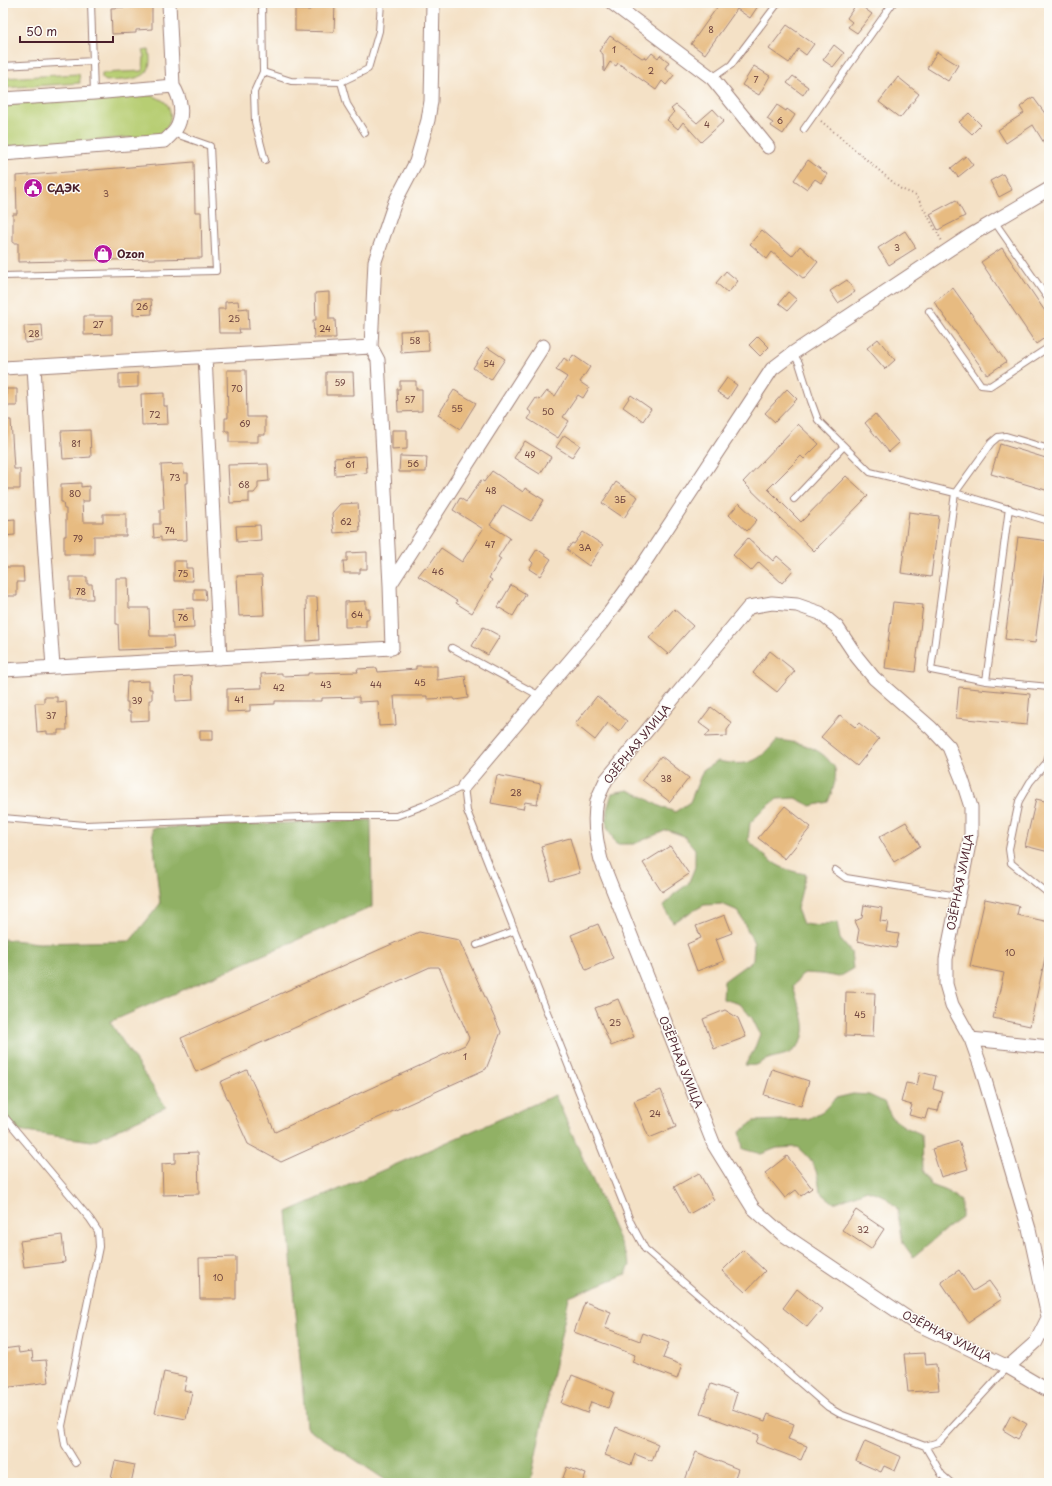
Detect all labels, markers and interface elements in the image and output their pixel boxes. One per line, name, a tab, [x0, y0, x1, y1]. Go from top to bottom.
scale bar	[20, 18, 113, 44]
text: 50 m	[26, 22, 57, 40]
house number: 8	[708, 22, 714, 36]
house number: 1	[612, 42, 616, 56]
house number: 2	[648, 63, 654, 77]
house number: 7	[753, 72, 759, 86]
house number: 6	[777, 113, 783, 127]
house number: 4	[704, 117, 710, 131]
public building icon: СДЭК	[22, 177, 44, 199]
place label: СДЭК	[47, 179, 80, 196]
house number: 3	[103, 186, 109, 200]
house number: 3	[894, 240, 900, 254]
shop icon: Ozon	[92, 243, 114, 265]
place label: Ozon	[117, 245, 145, 262]
house number: 26	[136, 299, 148, 313]
house number: 25	[228, 311, 240, 325]
house number: 27	[92, 317, 104, 331]
house number: 24	[319, 321, 331, 335]
house number: 28	[28, 326, 40, 340]
house number: 58	[409, 333, 421, 347]
house number: 54	[483, 356, 495, 370]
house number: 59	[334, 375, 346, 389]
house number: 70	[231, 381, 243, 395]
house number: 57	[405, 392, 415, 406]
house number: 55	[451, 401, 463, 415]
house number: 50	[542, 404, 555, 418]
house number: 72	[149, 407, 161, 421]
house number: 69	[239, 416, 251, 430]
house number: 81	[71, 436, 81, 450]
house number: 49	[524, 447, 536, 461]
house number: 56	[407, 456, 419, 470]
house number: 61	[345, 457, 355, 471]
house number: 73	[170, 470, 180, 484]
house number: 68	[238, 477, 250, 491]
house number: 48	[485, 483, 497, 497]
house number: 80	[69, 486, 82, 500]
house number: 3Б	[614, 492, 626, 506]
house number: 62	[340, 514, 352, 528]
house number: 74	[165, 523, 175, 537]
house number: 79	[73, 531, 83, 545]
house number: 47	[485, 537, 495, 551]
house number: 3А	[579, 540, 592, 554]
house number: 46	[432, 564, 444, 578]
house number: 75	[178, 566, 188, 580]
house number: 78	[76, 584, 86, 598]
house number: 64	[351, 607, 363, 621]
house number: 76	[178, 610, 188, 624]
house number: 45	[414, 675, 426, 689]
house number: 43	[320, 677, 332, 691]
house number: 44	[370, 677, 382, 691]
house number: 42	[273, 680, 285, 694]
house number: 41	[234, 692, 244, 706]
house number: 39	[131, 693, 143, 707]
street label: ОЗЁРНАЯ УЛИЦА	[599, 700, 675, 787]
house number: 37	[46, 708, 56, 722]
house number: 38	[660, 771, 672, 785]
house number: 28	[510, 785, 522, 799]
street label: ОЗЁРНАЯ УЛИЦА	[942, 831, 977, 932]
house number: 10	[1005, 945, 1016, 959]
house number: 45	[854, 1007, 866, 1021]
street label: ОЗЁРНАЯ УЛИЦА	[655, 1013, 708, 1111]
house number: 25	[609, 1015, 621, 1029]
house number: 1	[463, 1049, 467, 1063]
house number: 24	[649, 1106, 661, 1120]
house number: 32	[857, 1222, 869, 1236]
house number: 10	[213, 1270, 224, 1284]
street label: ОЗЁРНАЯ УЛИЦА	[900, 1306, 995, 1366]

